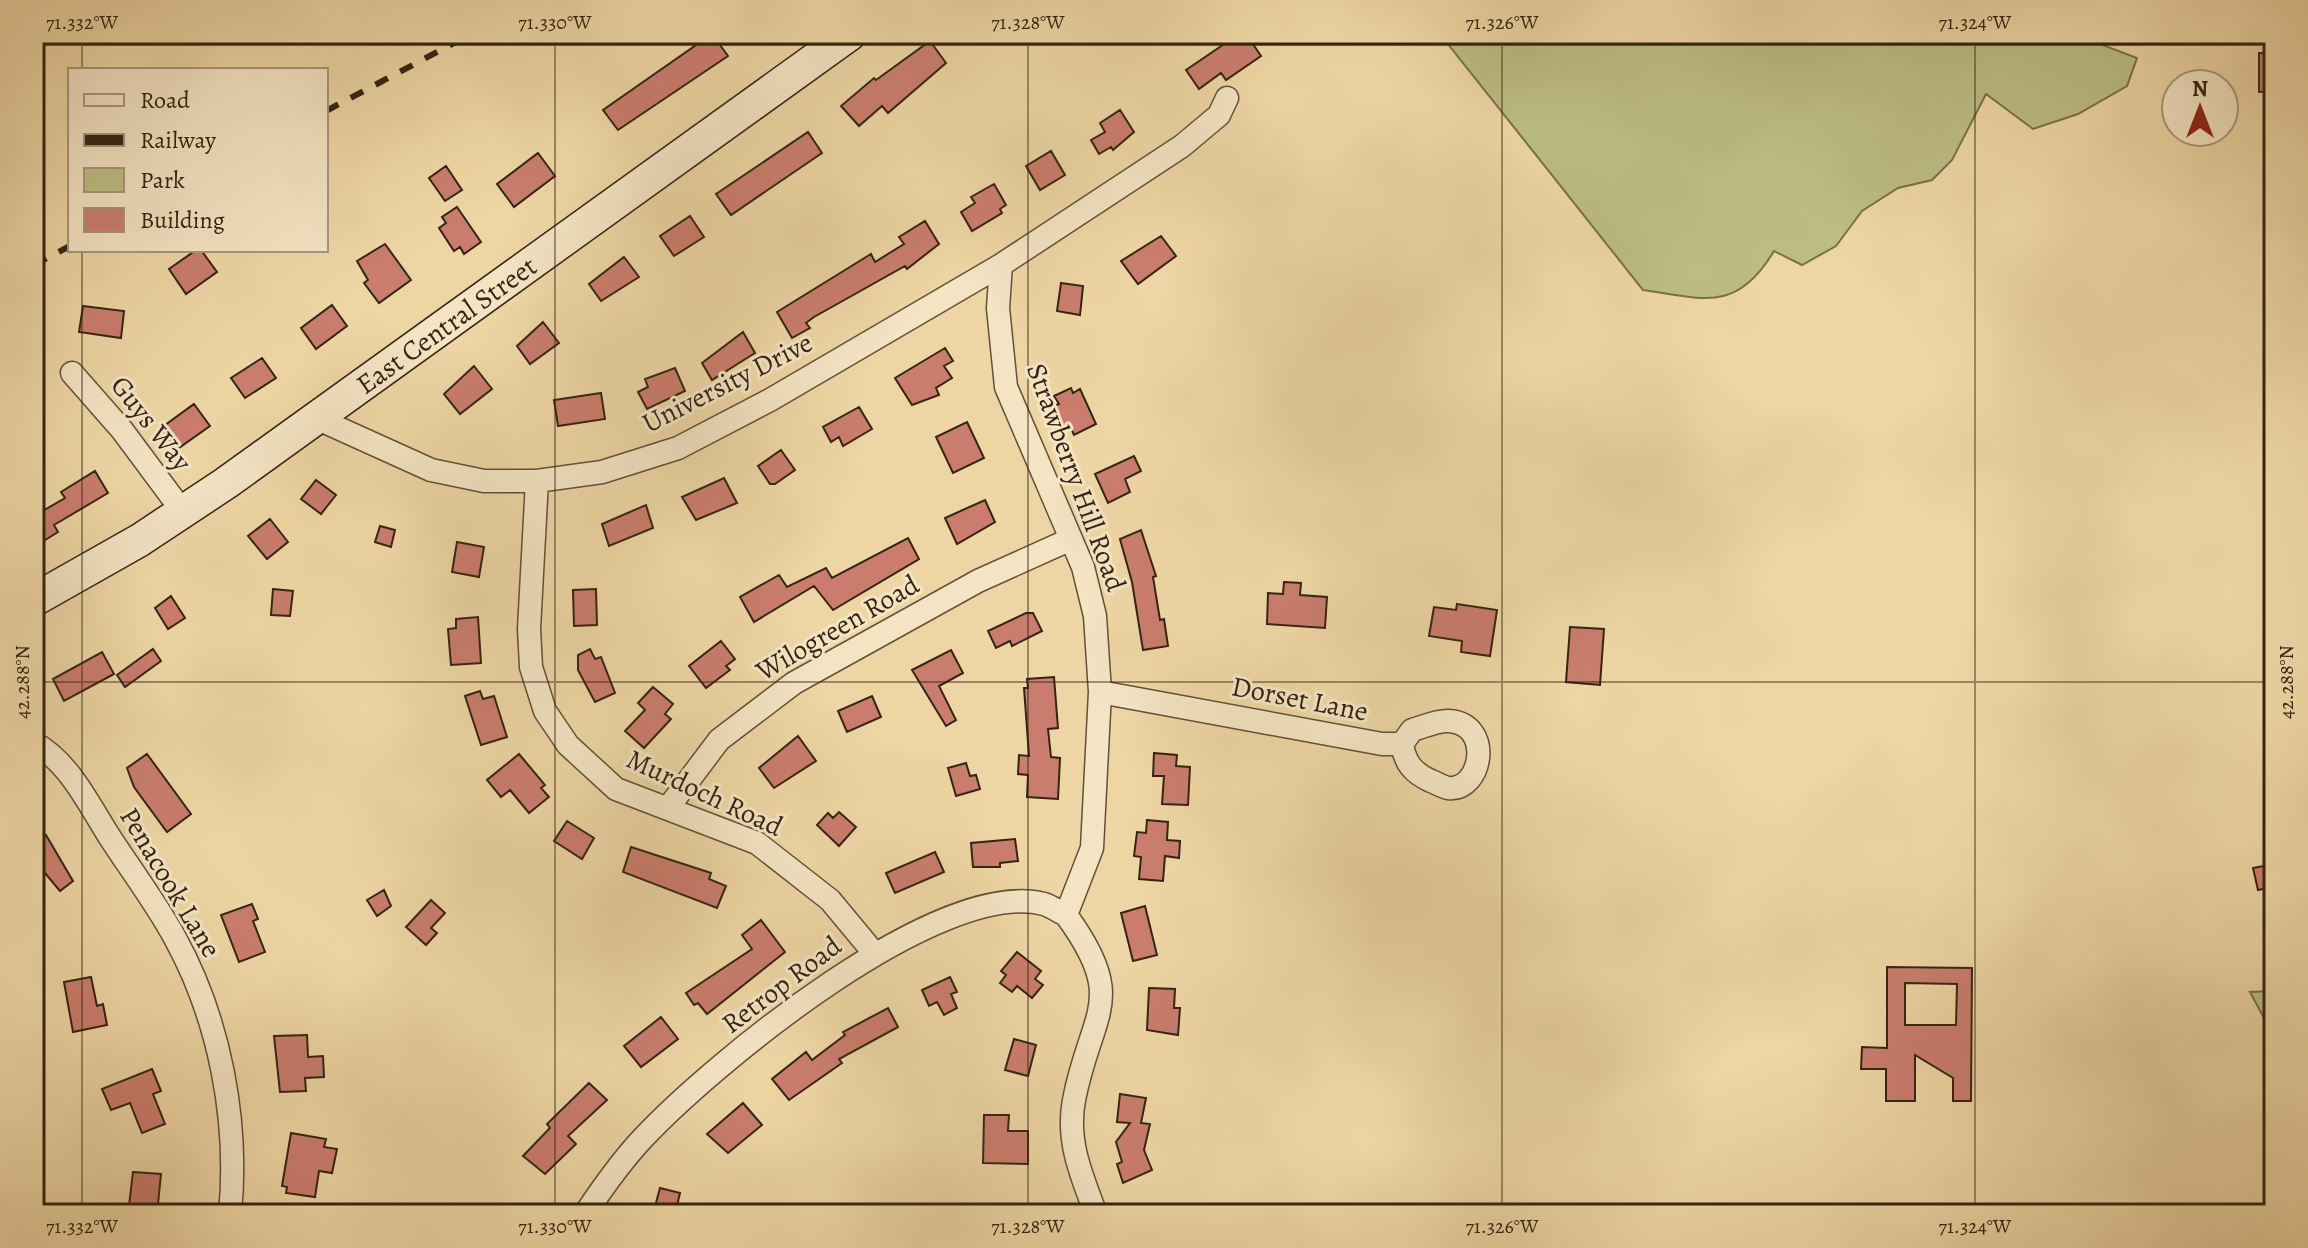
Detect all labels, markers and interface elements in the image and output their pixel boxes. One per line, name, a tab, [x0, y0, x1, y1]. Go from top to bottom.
text: 71.332°W	[46, 9, 118, 36]
text: 71.330°W	[518, 9, 592, 36]
text: 71.328°W	[991, 9, 1065, 36]
text: 71.326°W	[1465, 9, 1539, 36]
text: 71.324°W	[1939, 9, 2012, 36]
legend	[68, 68, 328, 252]
north arrow	[2160, 68, 2240, 148]
text: N	[2192, 74, 2208, 104]
text: Road	[140, 84, 190, 116]
text: Railway	[140, 124, 216, 156]
text: Park	[140, 164, 185, 196]
text: Building	[140, 204, 225, 236]
street label: East Central Street	[349, 248, 545, 403]
street label: University Drive	[636, 324, 819, 442]
street label: Strawberry Hill Road	[1017, 358, 1135, 597]
street label: Guys Way	[102, 368, 201, 480]
street label: Wilogreen Road	[748, 565, 927, 690]
text: 42.288°N	[9, 645, 36, 719]
text: 42.288°N	[2273, 645, 2300, 719]
street label: Dorset Lane	[1228, 667, 1371, 731]
street label: Murdoch Road	[620, 740, 790, 846]
street label: Penacook Lane	[110, 800, 230, 965]
street label: Retrop Road	[714, 927, 850, 1042]
text: 71.332°W	[46, 1213, 118, 1240]
text: 71.330°W	[518, 1213, 592, 1240]
text: 71.328°W	[991, 1213, 1065, 1240]
text: 71.326°W	[1465, 1213, 1539, 1240]
text: 71.324°W	[1939, 1213, 2012, 1240]

